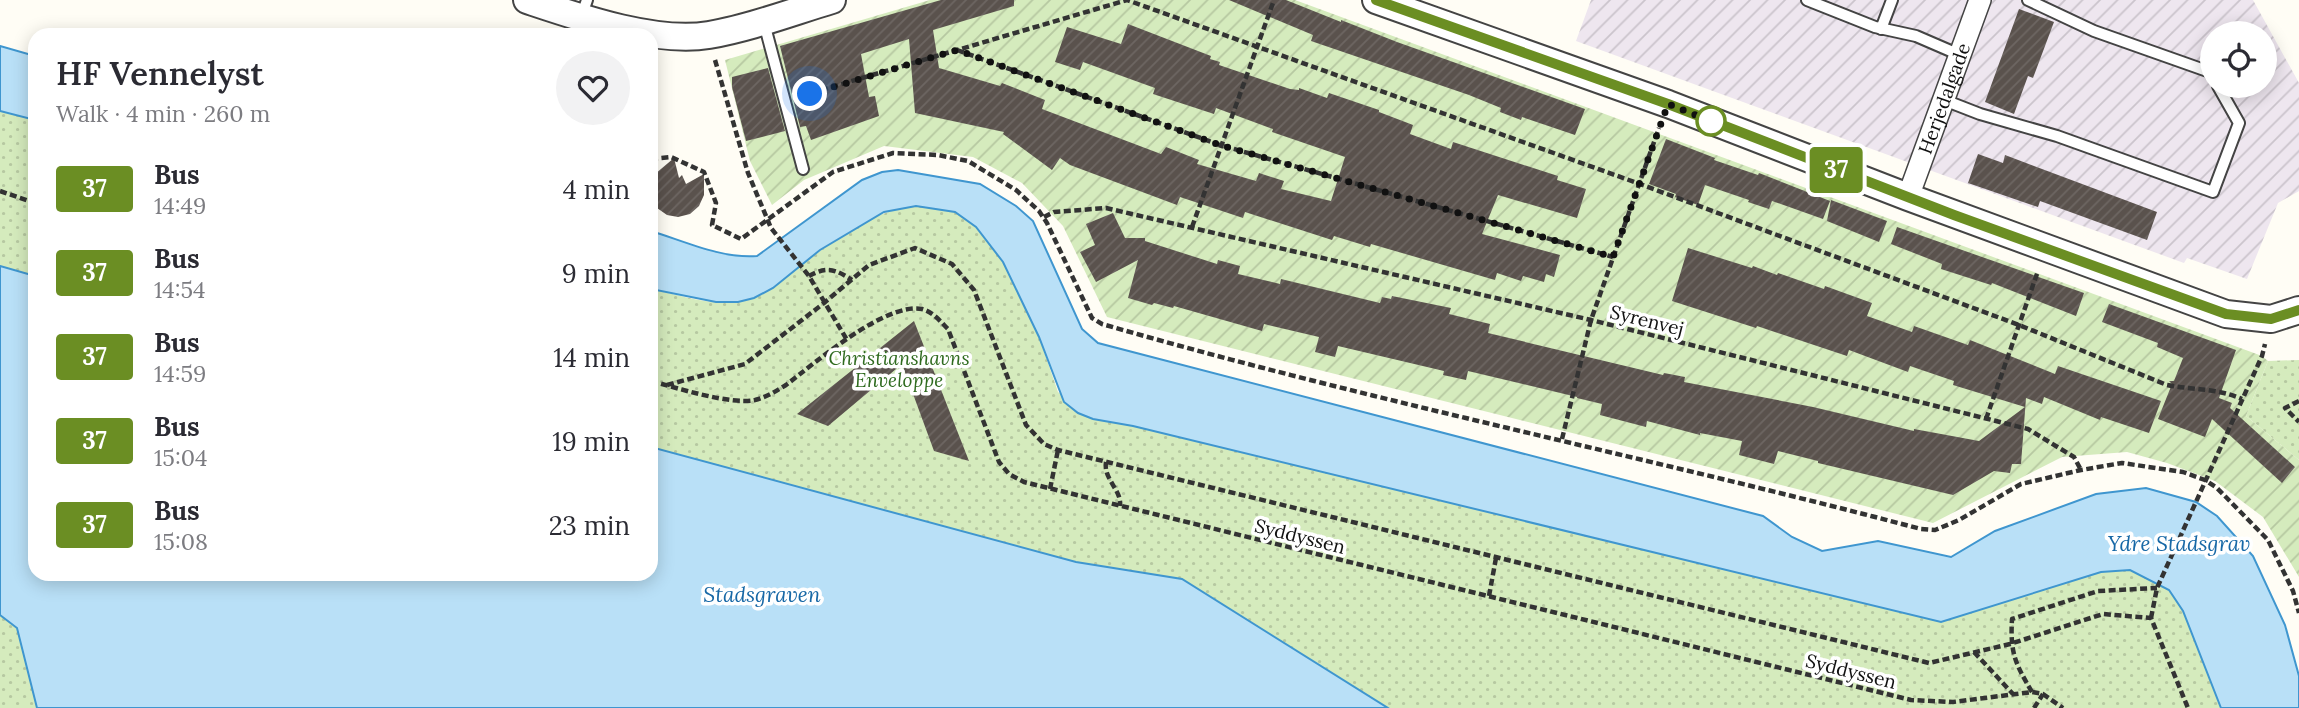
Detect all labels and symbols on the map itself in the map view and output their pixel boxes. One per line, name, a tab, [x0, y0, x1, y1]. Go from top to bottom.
street label: Herjedalgade	[1913, 40, 1975, 157]
your location	[792, 76, 827, 111]
unlabelled marker	[1696, 106, 1726, 136]
line badge: 37	[1804, 147, 1868, 193]
street label: Syrenvej	[1608, 299, 1686, 341]
park label: Christianshavns Enveloppe	[828, 346, 970, 392]
street label: Syddyssen	[1252, 513, 1348, 559]
water label: Ydre Stadsgrav	[2108, 530, 2250, 557]
water label: Stadsgraven	[703, 581, 821, 608]
street label: Syddyssen	[1803, 648, 1899, 694]

